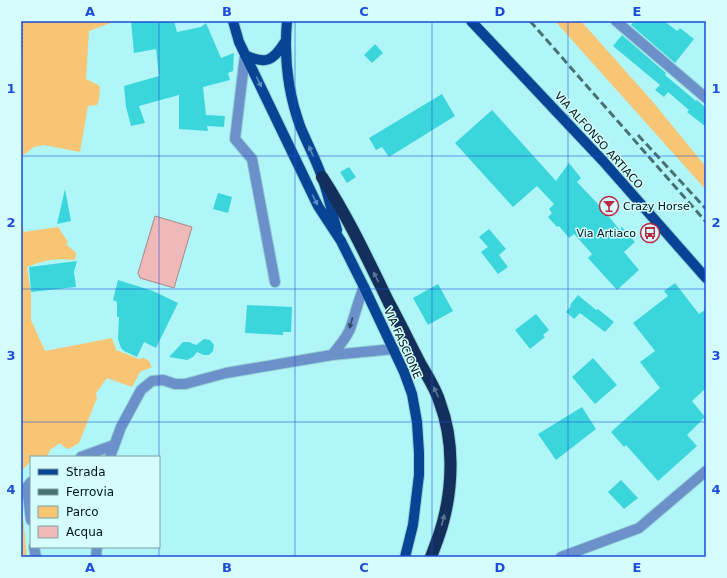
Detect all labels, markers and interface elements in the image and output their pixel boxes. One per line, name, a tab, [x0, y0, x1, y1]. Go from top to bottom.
text: A	[85, 4, 95, 19]
text: B	[222, 4, 232, 19]
text: C	[359, 4, 369, 19]
text: D	[495, 4, 506, 19]
text: E	[633, 4, 641, 19]
one-way arrow	[256, 77, 262, 88]
text: 1	[6, 81, 16, 96]
text: 1	[711, 81, 721, 96]
street label: VIA ALFONSO ARTIACO	[552, 89, 646, 192]
one-way arrow	[308, 145, 314, 157]
one-way arrow	[312, 194, 318, 205]
bar icon: Crazy Horse	[598, 195, 620, 217]
place label: Crazy Horse	[623, 200, 690, 213]
text: 2	[6, 215, 16, 230]
text: 2	[711, 215, 721, 230]
bus stop icon: Via Artiaco	[639, 222, 661, 244]
place label: Via Artiaco	[576, 227, 636, 240]
one-way arrow	[373, 271, 379, 283]
street label: VIA FASCIONE	[381, 306, 424, 381]
one-way arrow	[348, 317, 354, 329]
text: 3	[6, 348, 16, 363]
text: 3	[711, 348, 721, 363]
one-way arrow	[433, 387, 439, 398]
legend	[30, 456, 160, 548]
text: Strada	[66, 465, 106, 479]
text: 4	[6, 482, 16, 497]
text: 4	[711, 482, 721, 497]
text: Ferrovia	[66, 485, 114, 499]
text: Parco	[66, 505, 99, 519]
one-way arrow	[441, 514, 447, 526]
text: Acqua	[66, 525, 103, 539]
text: A	[85, 560, 95, 575]
text: B	[222, 560, 232, 575]
text: C	[359, 560, 369, 575]
text: D	[495, 560, 506, 575]
text: E	[633, 560, 641, 575]

